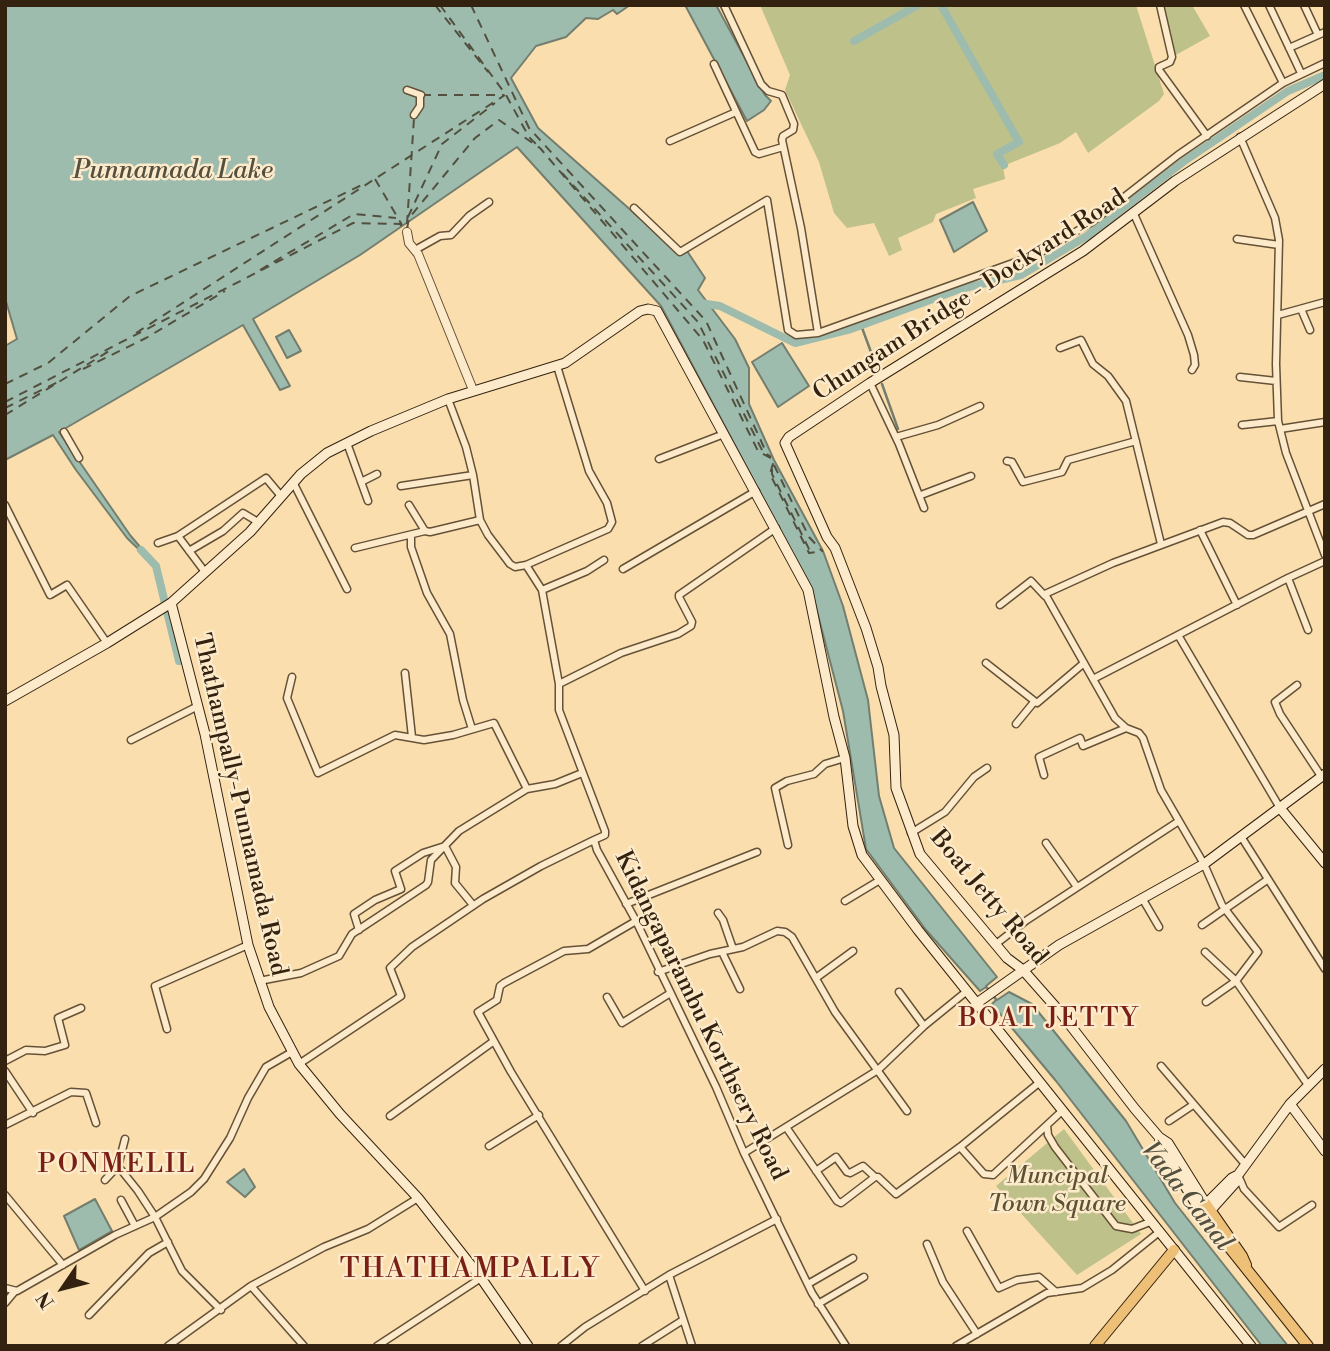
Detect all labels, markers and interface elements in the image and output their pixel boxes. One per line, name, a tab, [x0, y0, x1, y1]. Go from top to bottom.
water label: Punnamada Lake	[73, 156, 273, 188]
street label: Chungam Bridge - Dockyard Road	[808, 184, 1132, 408]
street label: Thathampally-Punnamada Road	[186, 631, 292, 979]
street label: Boat Jetty Road	[923, 825, 1053, 971]
street label: Kidangaparambu Korthsery Road	[608, 847, 792, 1185]
district label: BOAT JETTY	[960, 1004, 1138, 1036]
water label: Vada Canal	[1133, 1136, 1239, 1258]
district label: PONMELIL	[39, 1150, 195, 1182]
park label: Muncipal Town Square	[988, 1163, 1126, 1219]
north arrow	[28, 1253, 98, 1323]
district label: THATHAMPALLY	[341, 1253, 599, 1287]
text: N	[32, 1287, 60, 1313]

